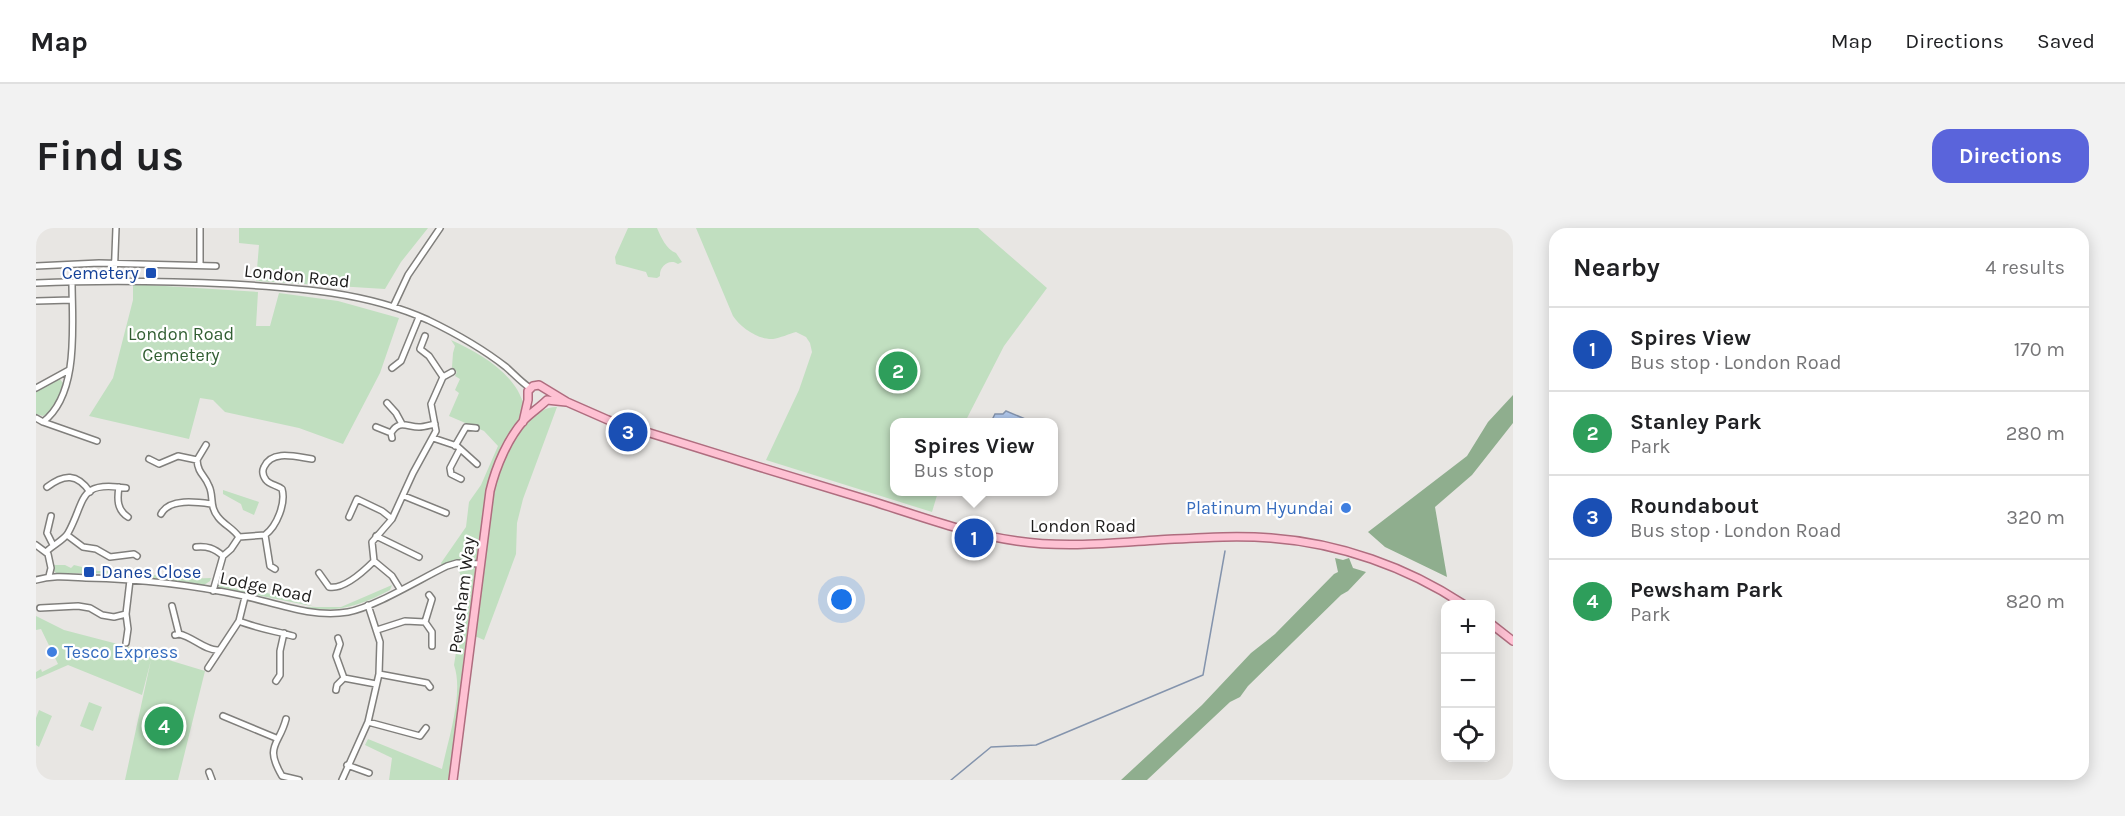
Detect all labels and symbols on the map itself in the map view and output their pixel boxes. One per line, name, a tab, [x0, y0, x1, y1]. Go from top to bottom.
street label: London Road	[243, 260, 351, 292]
place label: Cemetery	[62, 262, 140, 284]
marker: Cemetery	[144, 266, 158, 280]
park label: London Road Cemetery	[128, 323, 234, 366]
pin: 2	[878, 348, 918, 394]
pin: 3	[608, 410, 648, 454]
place label: Platinum Hyundai	[1186, 497, 1334, 519]
marker: Platinum Hyundai	[1339, 501, 1353, 515]
street label: London Road	[1030, 515, 1136, 537]
pin: 1	[954, 516, 994, 560]
street label: Pewsham Way	[444, 535, 480, 655]
place label: Danes Close	[101, 561, 201, 583]
marker: Danes Close	[82, 565, 96, 579]
street label: Lodge Road	[218, 566, 314, 608]
your location	[827, 585, 856, 614]
place label: Tesco Express	[64, 641, 178, 663]
marker: Tesco Express	[45, 645, 59, 659]
pin: 4	[144, 704, 184, 748]

